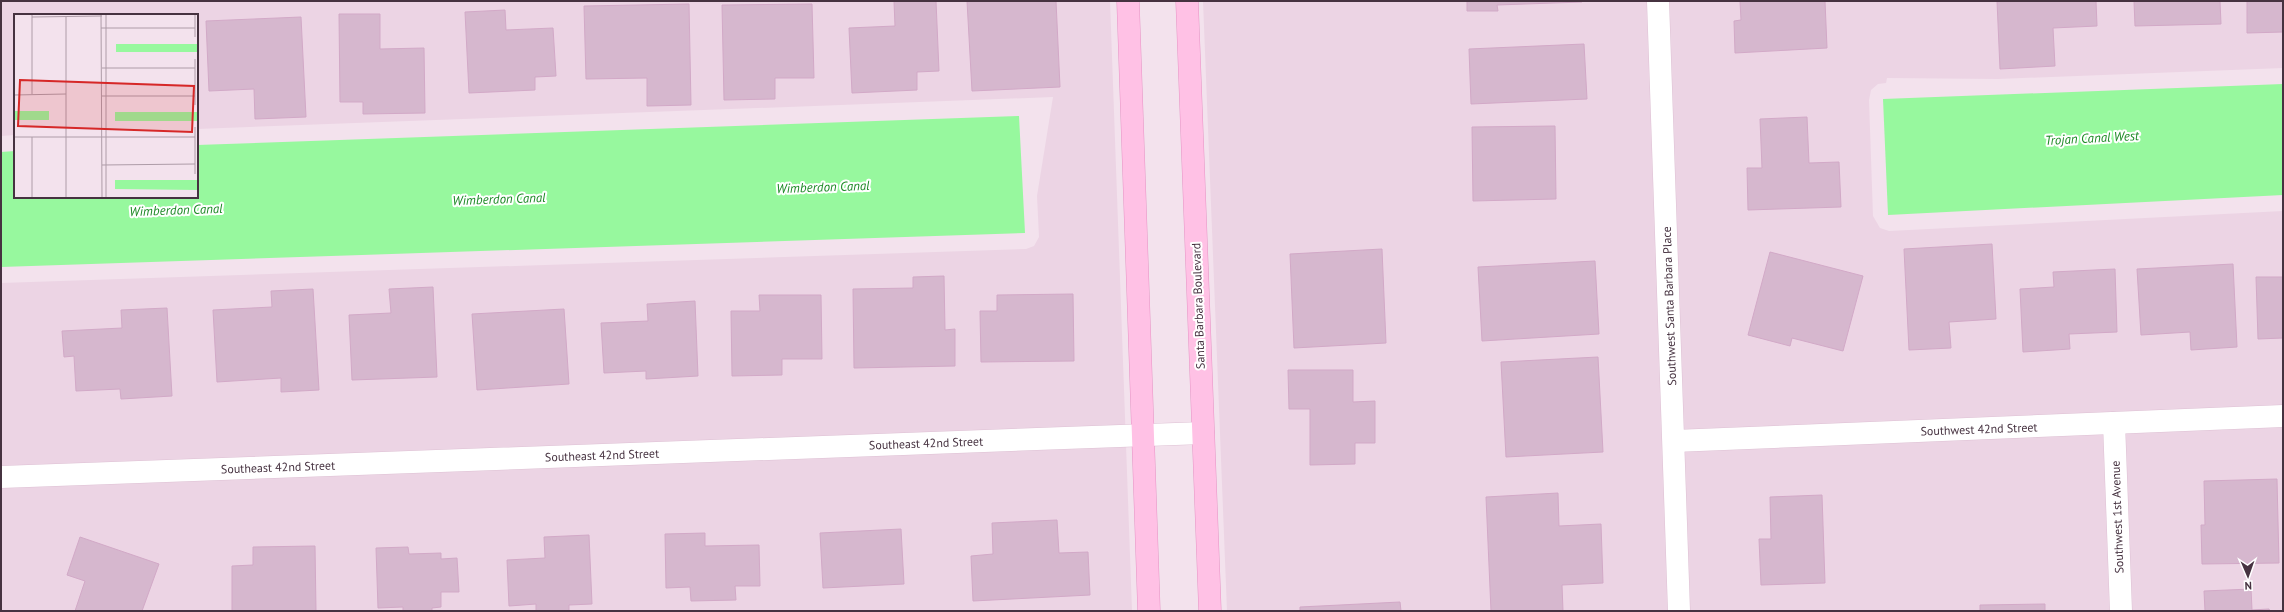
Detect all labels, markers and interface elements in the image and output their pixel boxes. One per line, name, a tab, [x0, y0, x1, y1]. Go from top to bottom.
inset map	[14, 14, 198, 198]
water label: Trojan Canal West	[2045, 127, 2140, 149]
water label: Wimberdon Canal	[776, 177, 870, 197]
water label: Wimberdon Canal	[452, 189, 546, 209]
water label: Wimberdon Canal	[129, 200, 223, 220]
street label: Southwest Santa Barbara Place	[1659, 226, 1679, 386]
street label: Santa Barbara Boulevard	[1188, 243, 1208, 369]
street label: Southwest 42nd Street	[1920, 419, 2038, 439]
street label: Southeast 42nd Street	[869, 434, 983, 452]
street label: Southeast 42nd Street	[545, 446, 659, 464]
street label: Southeast 42nd Street	[221, 458, 335, 476]
street label: Southwest 1st Avenue	[2108, 460, 2126, 574]
north arrow	[2228, 556, 2268, 596]
text: N	[2244, 579, 2252, 593]

